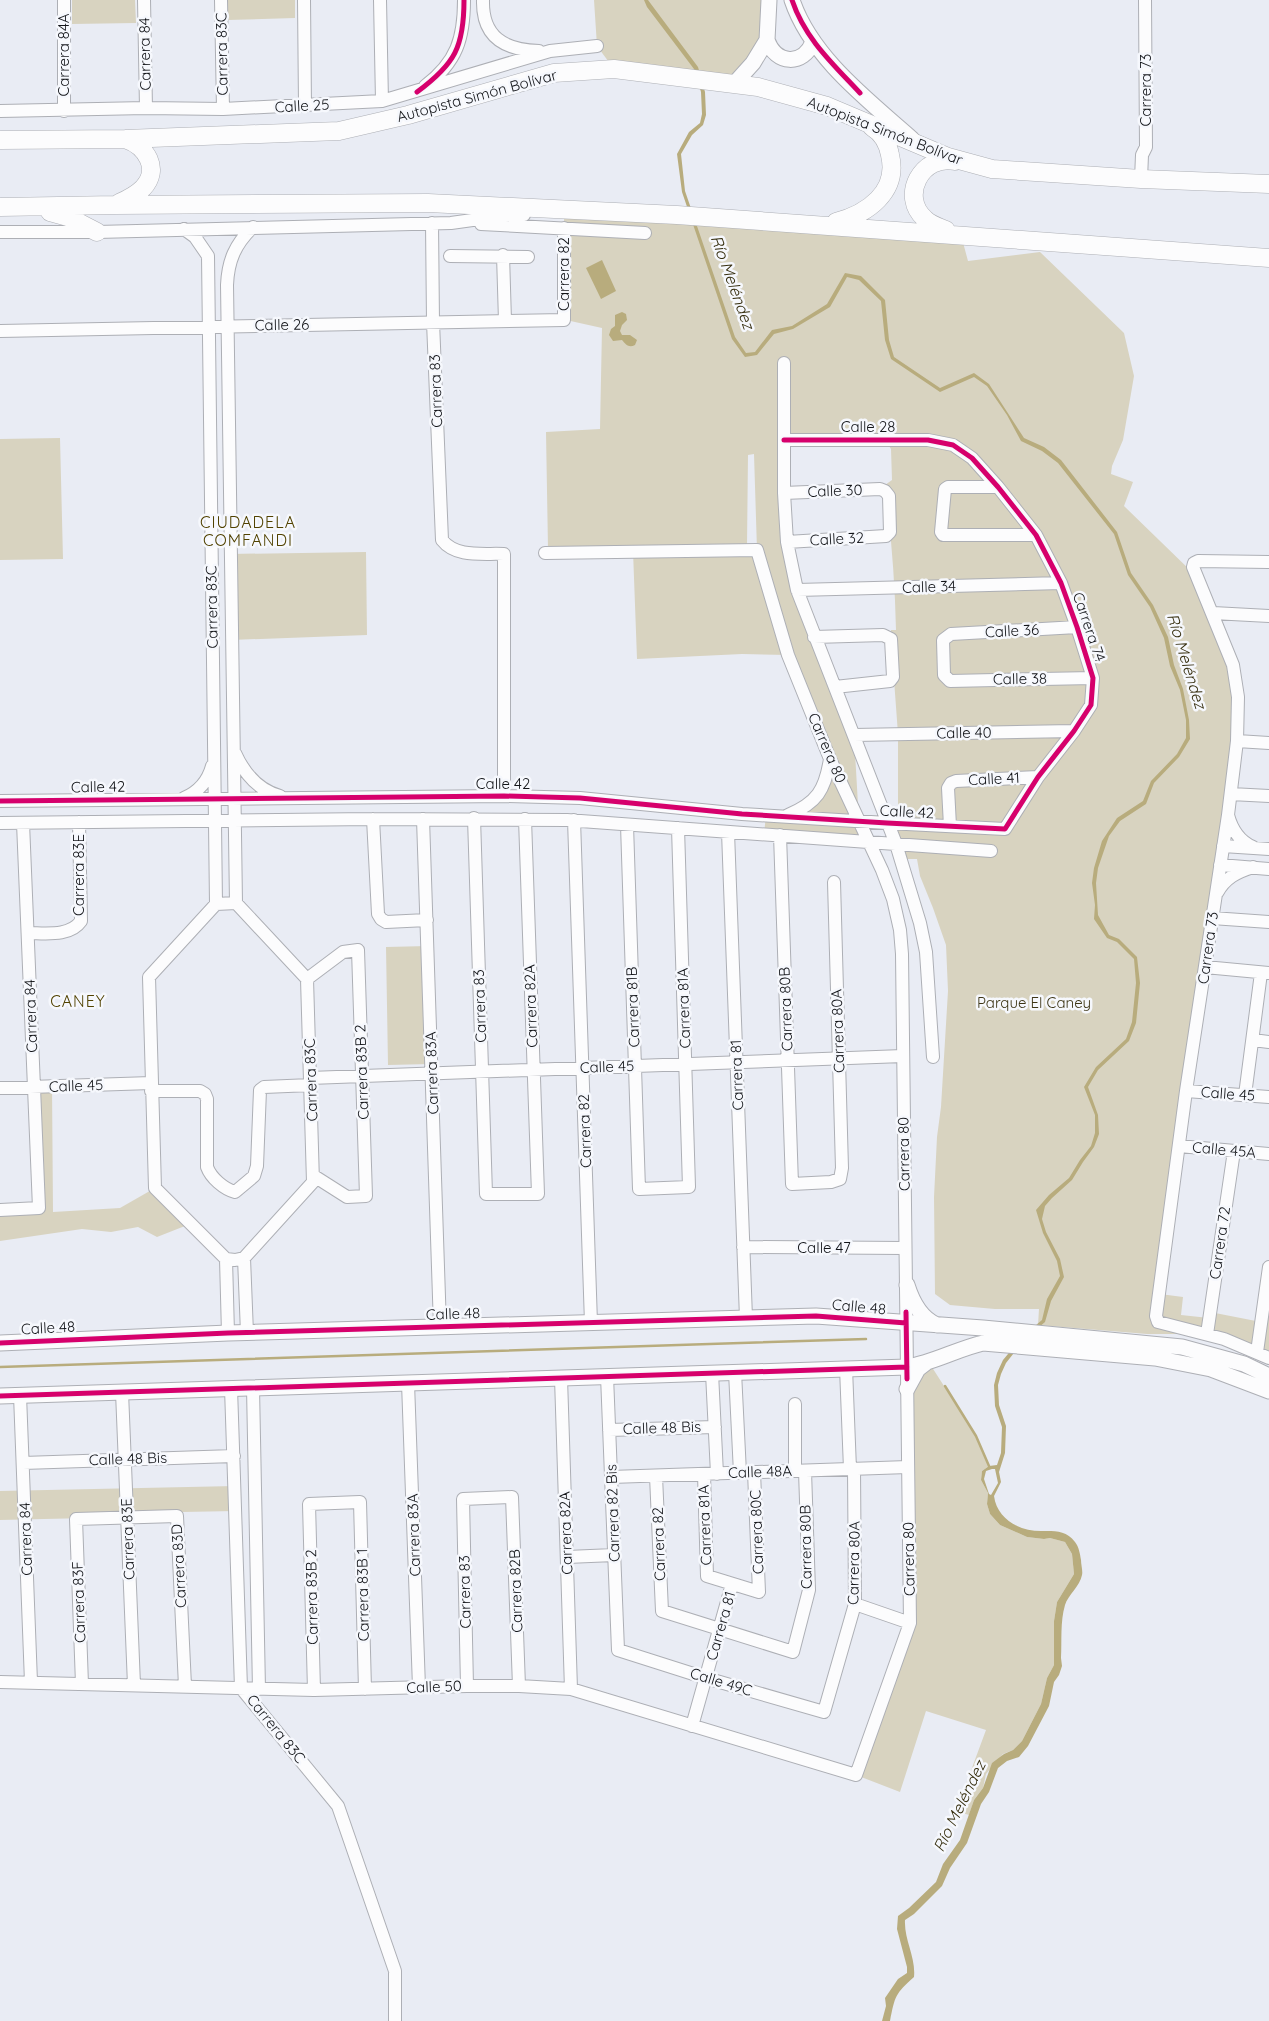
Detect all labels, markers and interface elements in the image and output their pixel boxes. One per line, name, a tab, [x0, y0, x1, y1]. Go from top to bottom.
street label: Carrera 83C	[211, 12, 232, 96]
street label: Carrera 84A	[54, 13, 73, 97]
street label: Carrera 84	[134, 17, 155, 91]
street label: Carrera 73	[1136, 53, 1155, 126]
street label: Autopista Simón Bolívar	[395, 65, 559, 126]
street label: Autopista Simón Bolívar	[805, 92, 966, 169]
street label: Calle 25	[274, 95, 330, 116]
water label: Río Meléndez	[707, 232, 760, 333]
street label: Carrera 82	[554, 237, 573, 311]
street label: Calle 26	[255, 315, 309, 334]
street label: Carrera 83	[425, 354, 446, 428]
street label: Calle 28	[841, 417, 895, 436]
street label: Calle 30	[807, 480, 863, 501]
district label: CIUDADELA COMFANDI	[200, 512, 296, 550]
street label: Calle 32	[809, 528, 865, 549]
street label: Carrera 83C	[201, 565, 222, 649]
street label: Calle 34	[902, 576, 956, 597]
street label: Carrera 74	[1069, 590, 1110, 664]
water label: Río Meléndez	[1163, 611, 1211, 712]
street label: Calle 36	[984, 620, 1040, 641]
street label: Calle 38	[993, 669, 1047, 688]
street label: Carrera 80	[804, 710, 851, 786]
street label: Calle 40	[936, 723, 992, 742]
street label: Calle 41	[968, 768, 1020, 789]
street label: Calle 42	[476, 774, 530, 793]
street label: Calle 42	[71, 777, 125, 796]
street label: Calle 42	[879, 801, 935, 822]
street label: Carrera 83E	[69, 834, 88, 916]
street label: Carrera 73	[1193, 910, 1222, 985]
street label: Carrera 82A	[520, 964, 541, 1048]
street label: Carrera 81B	[622, 966, 643, 1048]
street label: Carrera 80B	[775, 966, 796, 1051]
street label: Carrera 81A	[673, 967, 694, 1049]
street label: Carrera 83	[469, 969, 490, 1043]
street label: Carrera 84	[20, 979, 41, 1053]
street label: Carrera 80A	[827, 988, 848, 1073]
district label: CANEY	[50, 991, 106, 1011]
park label: Parque El Caney	[977, 993, 1091, 1012]
street label: Carrera 83B 2	[350, 1024, 373, 1120]
street label: Carrera 83A	[421, 1031, 442, 1115]
street label: Carrera 83C	[300, 1038, 321, 1122]
street label: Carrera 81	[726, 1039, 747, 1111]
street label: Calle 45	[579, 1056, 635, 1077]
street label: Calle 45	[48, 1075, 104, 1096]
street label: Calle 45	[1200, 1082, 1256, 1105]
street label: Carrera 82	[574, 1094, 595, 1168]
street label: Carrera 80	[893, 1117, 914, 1191]
street label: Calle 45A	[1191, 1137, 1257, 1162]
street label: Carrera 72	[1205, 1205, 1234, 1281]
street label: Calle 47	[797, 1238, 851, 1257]
street label: Calle 48	[831, 1295, 887, 1318]
street label: Calle 48	[426, 1303, 480, 1324]
street label: Calle 48	[20, 1317, 76, 1338]
street label: Calle 48 Bis	[623, 1417, 701, 1438]
street label: Calle 48 Bis	[89, 1448, 167, 1469]
street label: Calle 48A	[728, 1461, 793, 1482]
street label: Carrera 82 Bis	[601, 1464, 624, 1562]
street label: Carrera 81A	[694, 1484, 715, 1566]
street label: Carrera 80C	[746, 1489, 767, 1574]
street label: Carrera 82A	[555, 1491, 576, 1575]
street label: Carrera 83A	[403, 1493, 424, 1577]
street label: Carrera 83E	[117, 1498, 138, 1580]
street label: Carrera 84	[15, 1502, 36, 1576]
street label: Carrera 80B	[795, 1505, 816, 1589]
street label: Carrera 82	[648, 1507, 669, 1581]
street label: Carrera 80A	[843, 1521, 864, 1605]
street label: Carrera 80	[898, 1522, 919, 1596]
street label: Carrera 83D	[167, 1523, 190, 1609]
street label: Carrera 83B 1	[352, 1548, 373, 1642]
street label: Carrera 83B 2	[301, 1549, 322, 1645]
street label: Carrera 82B	[505, 1549, 526, 1633]
street label: Carrera 83	[454, 1555, 475, 1629]
street label: Carrera 83F	[68, 1561, 89, 1643]
street label: Carrera 81	[702, 1589, 739, 1663]
street label: Calle 49C	[688, 1663, 755, 1700]
street label: Calle 50	[406, 1676, 462, 1697]
street label: Carrera 83C	[243, 1690, 310, 1767]
water label: Río Meléndez	[928, 1756, 990, 1855]

